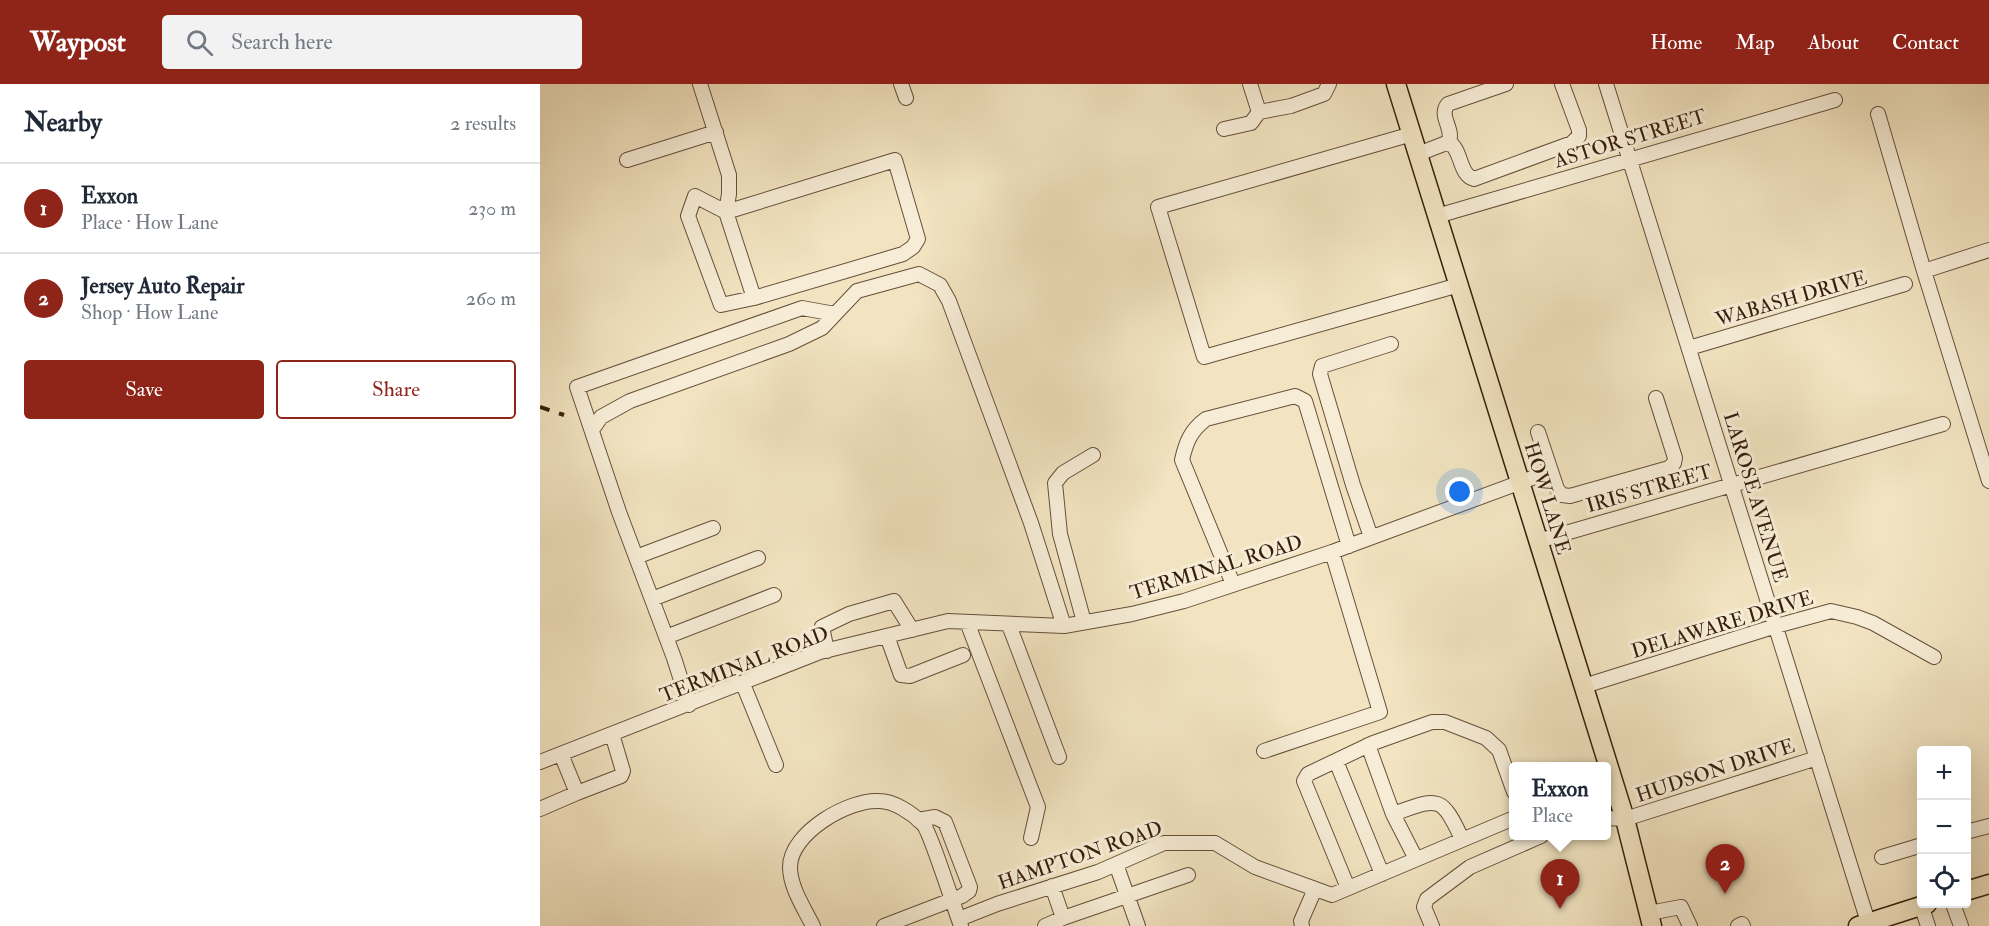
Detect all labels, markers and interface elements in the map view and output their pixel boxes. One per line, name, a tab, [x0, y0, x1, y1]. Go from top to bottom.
search box	[162, 15, 582, 69]
text: Waypost	[30, 25, 126, 60]
icon: search	[183, 26, 216, 59]
text: Search here	[231, 28, 333, 56]
text: Home	[1650, 29, 1702, 56]
text: Map	[1735, 29, 1775, 56]
text: About	[1808, 29, 1859, 56]
text: Contact	[1892, 29, 1959, 56]
street label: ASTOR STREET	[1550, 103, 1709, 174]
text: Nearby	[24, 107, 102, 139]
text: 2 results	[450, 111, 516, 136]
text: Exxon	[81, 182, 138, 210]
text: 1	[40, 196, 47, 221]
text: 230 m	[468, 196, 516, 221]
text: Place · How Lane	[81, 210, 218, 235]
street label: WABASH DRIVE	[1712, 265, 1870, 332]
text: Jersey Auto Repair	[81, 272, 244, 300]
text: 2	[38, 286, 49, 311]
text: 260 m	[466, 286, 516, 311]
text: Shop · How Lane	[81, 300, 218, 325]
button: Save	[24, 360, 264, 419]
button: Share	[276, 360, 516, 419]
street label: LAROSE AVENUE	[1718, 409, 1793, 585]
street label: HOW LANE	[1519, 439, 1576, 557]
street label: IRIS STREET	[1583, 459, 1715, 518]
your location	[1445, 477, 1474, 506]
street label: TERMINAL ROAD	[1127, 529, 1305, 606]
street label: DELAWARE DRIVE	[1628, 585, 1816, 664]
street label: TERMINAL ROAD	[656, 621, 832, 708]
street label: HUDSON DRIVE	[1633, 733, 1798, 808]
map controls	[1917, 746, 1971, 908]
button: +	[1917, 746, 1971, 800]
popup	[1509, 762, 1611, 840]
text: Exxon	[1531, 775, 1589, 803]
button: −	[1917, 800, 1971, 854]
text: Place	[1531, 803, 1573, 828]
street label: HAMPTON ROAD	[995, 816, 1166, 895]
pin: 2	[1706, 844, 1744, 894]
button: locate	[1917, 854, 1971, 908]
pin: 1	[1540, 860, 1580, 909]

